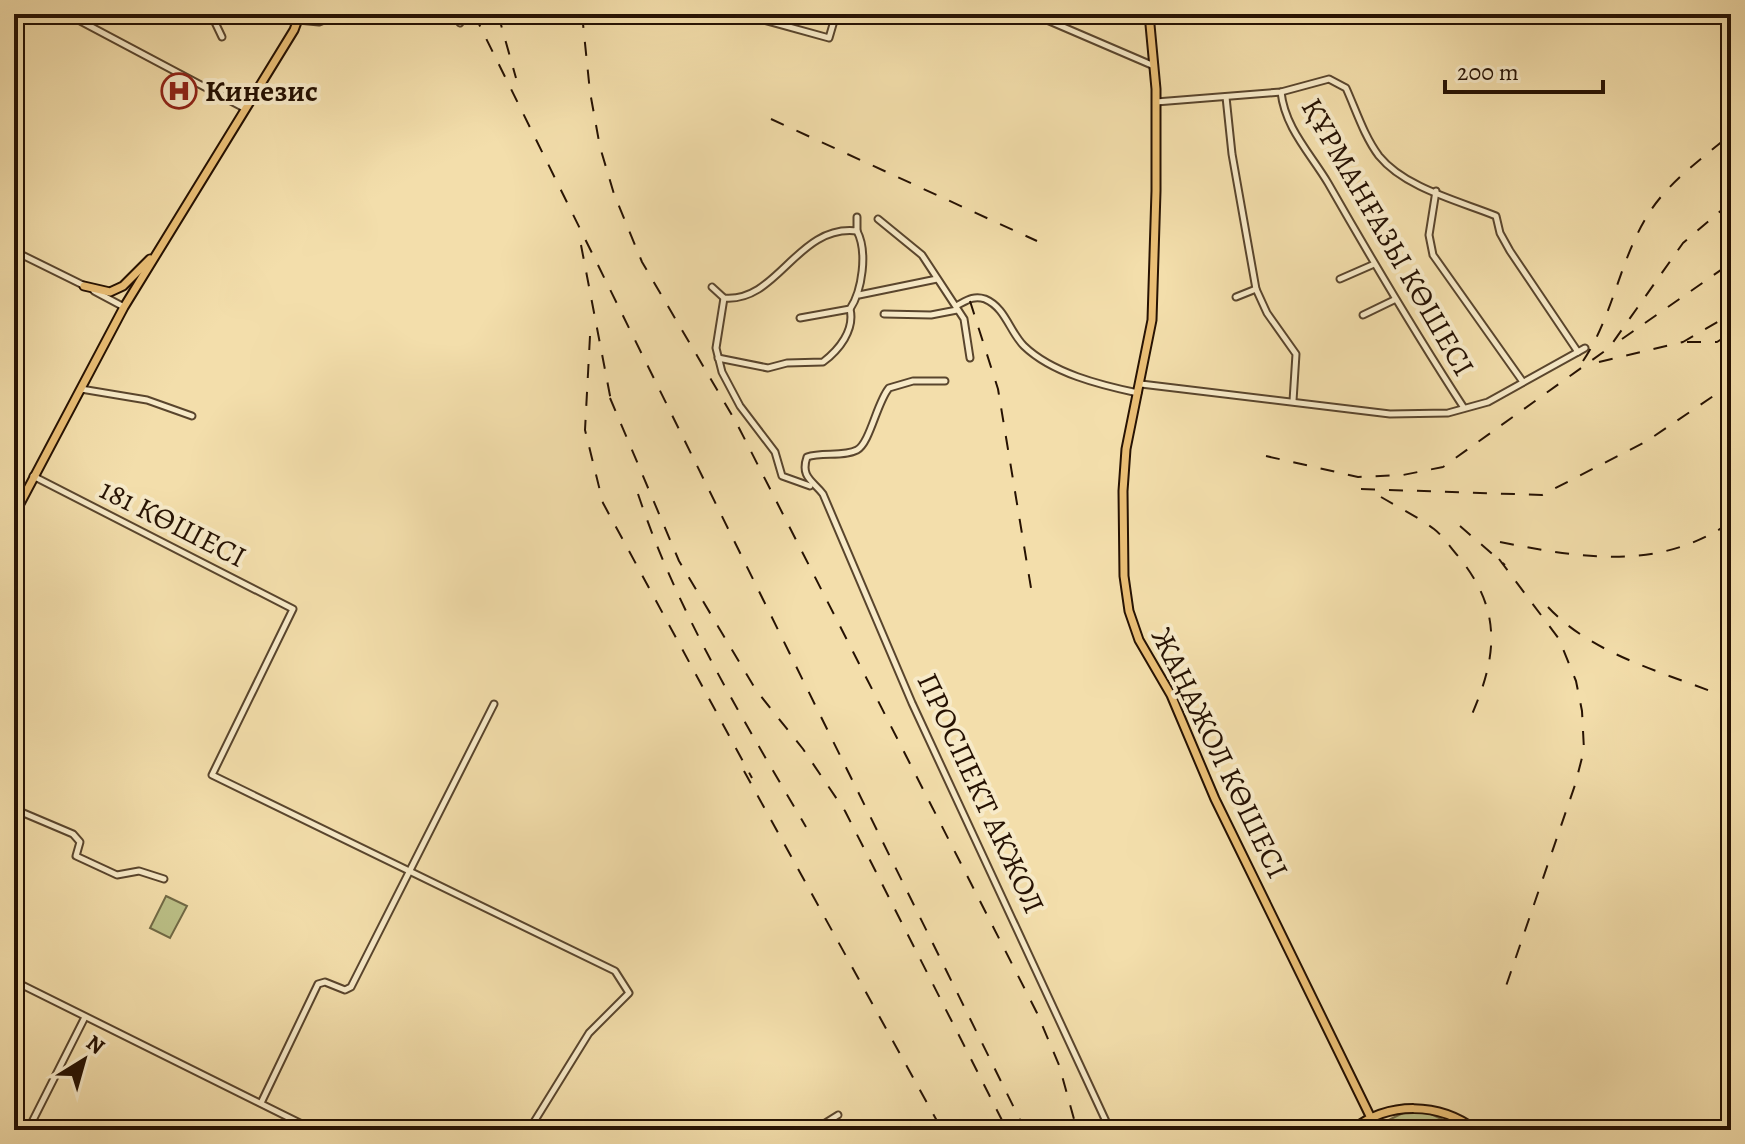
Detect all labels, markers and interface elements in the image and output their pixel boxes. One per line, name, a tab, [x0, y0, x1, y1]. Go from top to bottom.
scale bar	[1445, 44, 1603, 94]
text: 200 m	[1457, 56, 1519, 88]
place label: Кинезис	[205, 71, 318, 111]
hospital icon: Кинезис	[160, 72, 198, 110]
street label: ҚҰРМАНҒАЗЫ КӨШЕСІ	[1292, 91, 1484, 383]
street label: 181 КӨШЕСІ	[93, 469, 253, 577]
street label: ЖАҢАЖОЛ КӨШЕСІ	[1142, 621, 1298, 885]
street label: ПРОСПЕКТ АКЖОЛ	[908, 666, 1054, 920]
north arrow	[44, 1020, 124, 1100]
text: N	[80, 1028, 111, 1062]

